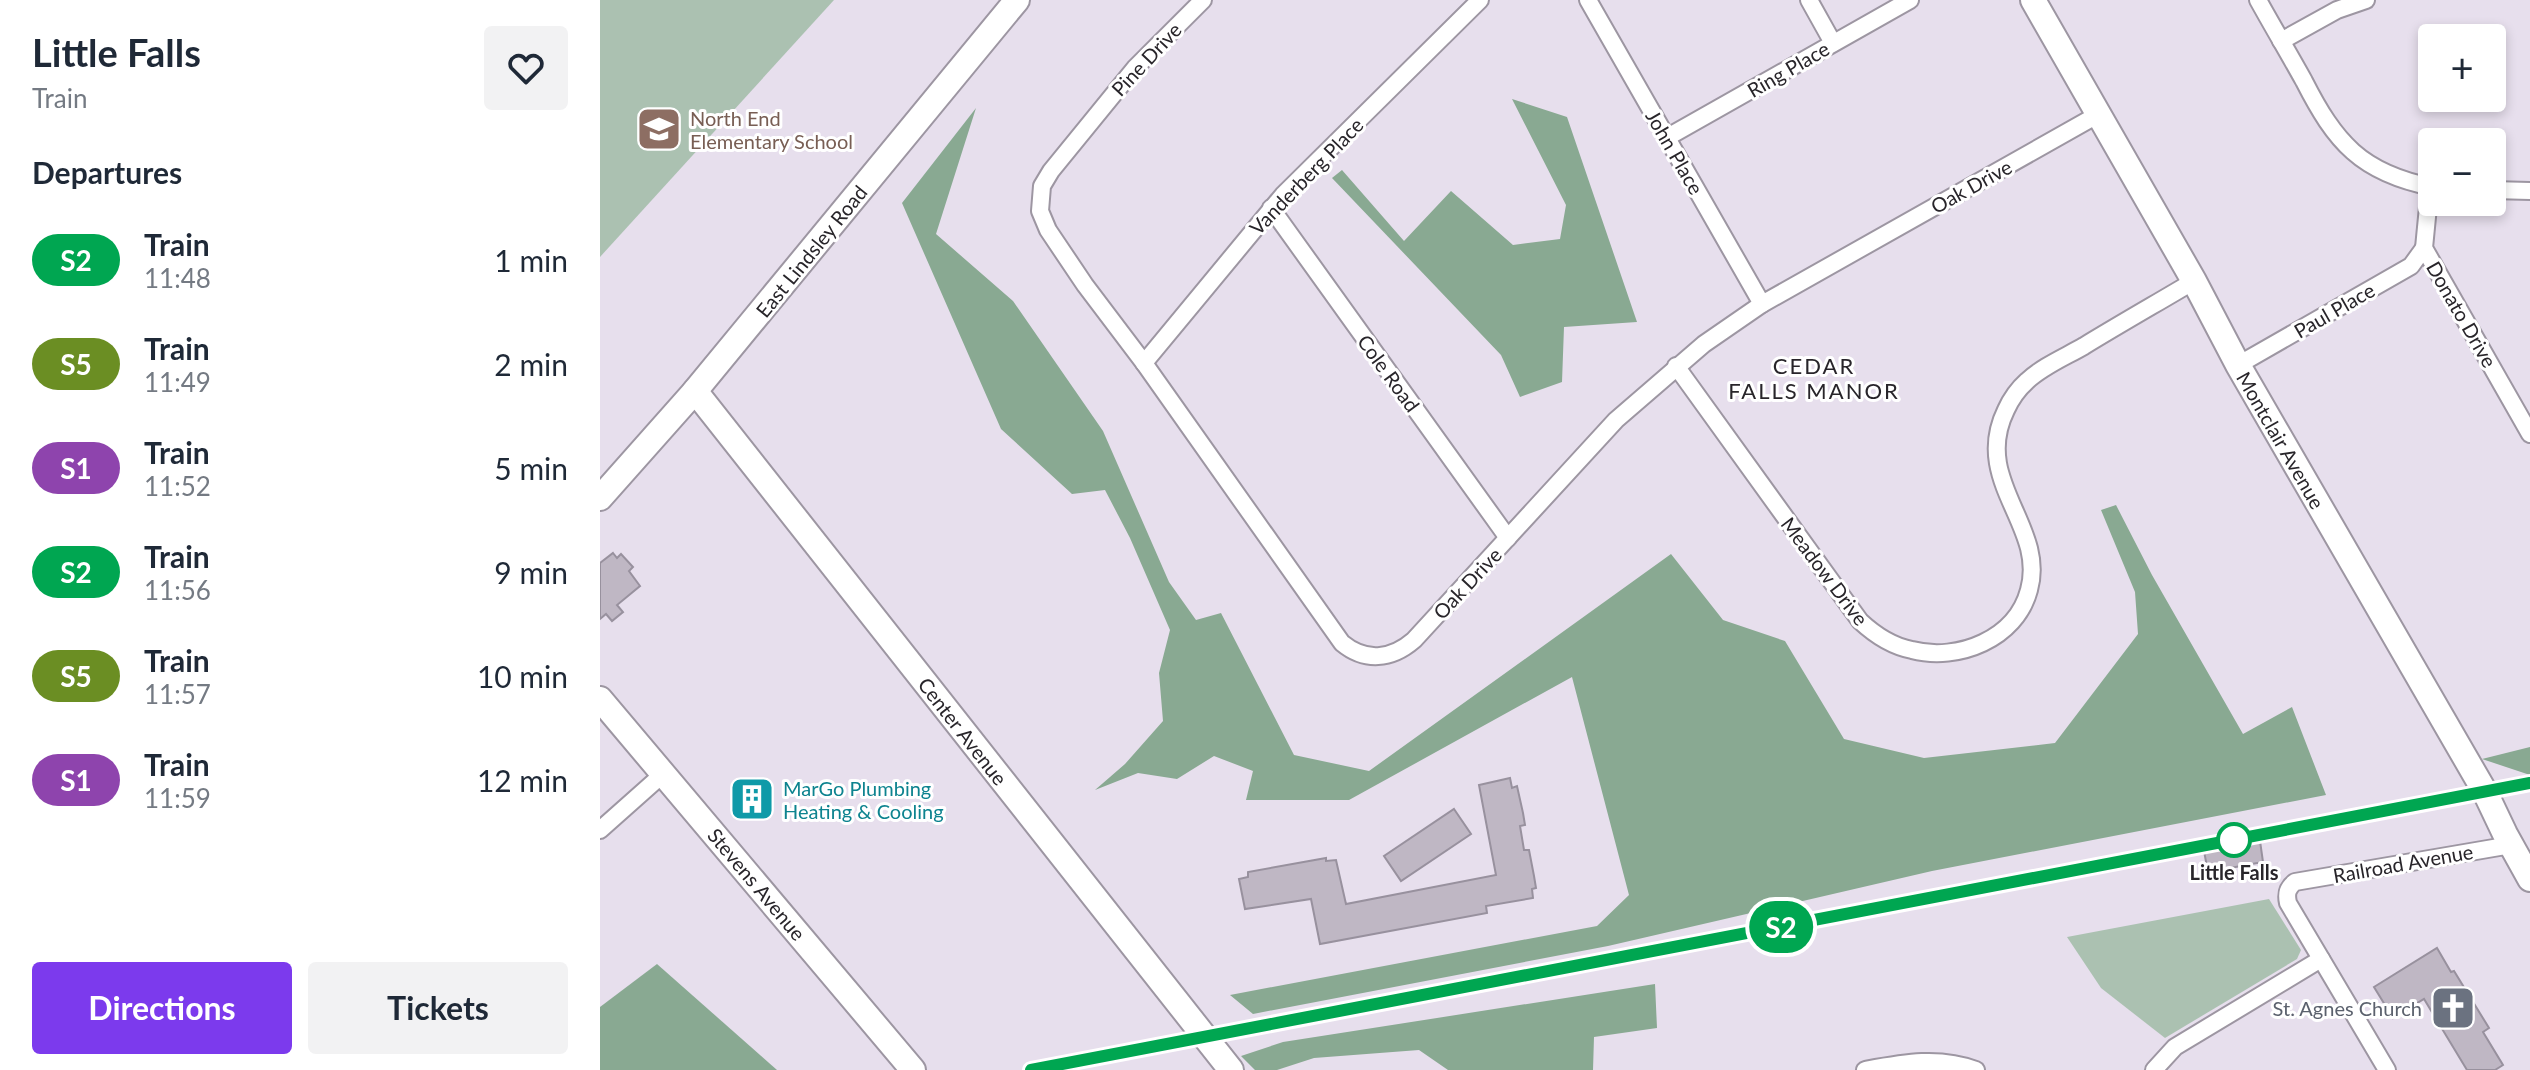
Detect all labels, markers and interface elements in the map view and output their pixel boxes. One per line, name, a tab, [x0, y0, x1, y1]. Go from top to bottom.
street label: Pine Drive	[1106, 17, 1186, 101]
map controls	[2418, 24, 2506, 216]
button: +	[2418, 24, 2506, 112]
button: heart	[484, 26, 568, 110]
text: Little Falls	[32, 29, 201, 75]
street label: Ring Place	[1743, 36, 1833, 102]
text: Train	[32, 82, 87, 114]
school or university icon: North End Elementary School	[635, 105, 683, 153]
place label: North End Elementary School	[690, 106, 853, 153]
street label: John Place	[1641, 106, 1709, 198]
street label: Vanderberg Place	[1244, 113, 1368, 239]
button: −	[2418, 128, 2506, 216]
text: Departures	[32, 154, 182, 190]
street label: Oak Drive	[1926, 154, 2016, 218]
street label: East Lindsley Road	[750, 180, 872, 322]
text: Train	[144, 226, 210, 262]
text: 1 min	[494, 242, 568, 278]
text: S2	[60, 243, 92, 277]
street label: Donato Drive	[2422, 257, 2502, 371]
text: 11:48	[144, 262, 211, 294]
street label: Paul Place	[2289, 277, 2379, 343]
text: Train	[144, 330, 210, 366]
street label: Cole Road	[1353, 330, 1425, 416]
text: 2 min	[494, 346, 568, 382]
text: S5	[60, 347, 92, 381]
district label: CEDAR FALLS MANOR	[1728, 352, 1900, 404]
text: 11:49	[144, 366, 211, 398]
street label: Montclair Avenue	[2232, 367, 2330, 513]
text: Train	[144, 434, 210, 470]
text: 5 min	[494, 450, 568, 486]
text: S1	[60, 451, 92, 485]
text: 11:52	[144, 470, 211, 502]
street label: Meadow Drive	[1777, 512, 1873, 630]
text: Train	[144, 538, 210, 574]
street label: Oak Drive	[1428, 542, 1506, 624]
text: 9 min	[494, 554, 568, 590]
text: S2	[60, 555, 92, 589]
text: 11:56	[144, 574, 211, 606]
text: Train	[144, 642, 210, 678]
text: 10 min	[477, 658, 568, 694]
text: S5	[60, 659, 92, 693]
street label: Center Avenue	[914, 672, 1012, 790]
text: 11:57	[144, 678, 211, 710]
text: Train	[144, 746, 210, 782]
text: 12 min	[477, 762, 568, 798]
text: S1	[60, 763, 92, 797]
building icon: MarGo Plumbing Heating & Cooling	[728, 775, 776, 823]
place label: MarGo Plumbing Heating & Cooling	[783, 776, 944, 823]
text: 11:59	[144, 782, 211, 814]
street label: Stevens Avenue	[703, 823, 811, 945]
marker: Little Falls	[2217, 823, 2251, 857]
street label: Railroad Avenue	[2331, 839, 2475, 887]
place label: Little Falls	[2190, 860, 2279, 884]
line badge: S2	[1745, 901, 1817, 953]
text: S2	[1765, 910, 1797, 944]
button: Directions	[32, 962, 292, 1054]
button: Tickets	[308, 962, 568, 1054]
church icon: St. Agnes Church	[2429, 984, 2477, 1032]
place label: St. Agnes Church	[2273, 996, 2422, 1020]

